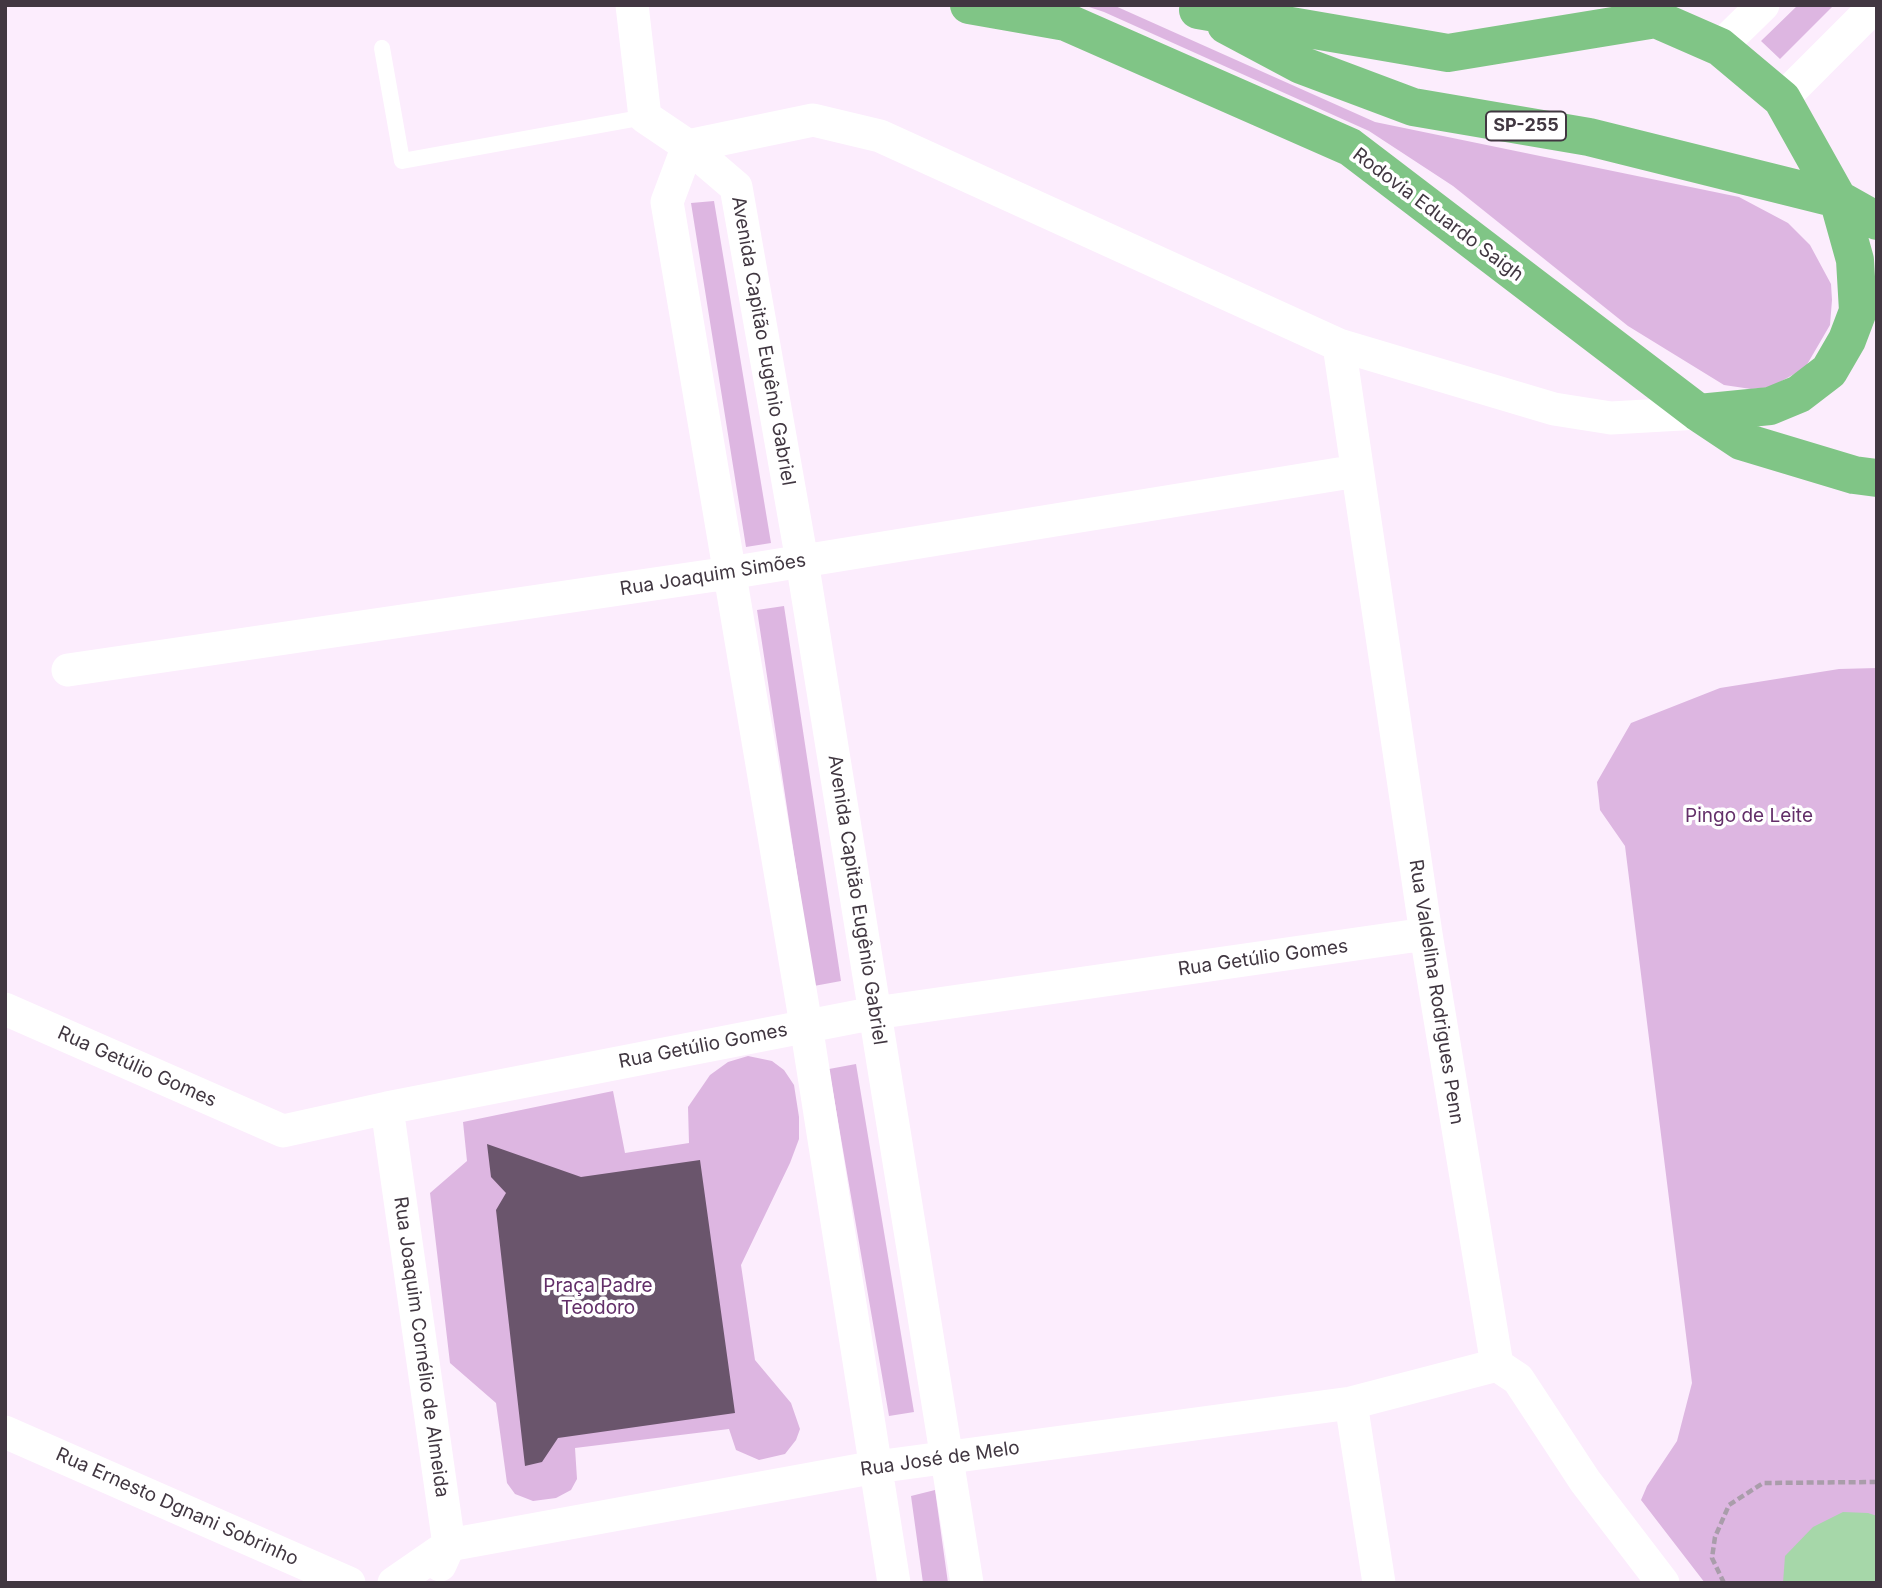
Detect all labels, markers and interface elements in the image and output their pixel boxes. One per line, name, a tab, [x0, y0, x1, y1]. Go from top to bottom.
road number: SP-255	[1486, 112, 1566, 140]
street label: Rodovia Eduardo Saigh	[1348, 143, 1528, 287]
street label: Avenida Capitão Eugênio Gabriel	[726, 195, 800, 487]
street label: Rua Joaquim Simões	[618, 549, 808, 601]
street label: Avenida Capitão Eugênio Gabriel	[823, 753, 891, 1047]
park label: Pingo de Leite	[1685, 805, 1813, 827]
street label: Rua Valdelina Rodrigues Penn	[1404, 858, 1468, 1126]
street label: Rua Getúlio Gomes	[1177, 935, 1349, 981]
street label: Rua Getúlio Gomes	[617, 1018, 789, 1074]
street label: Rua Getúlio Gomes	[54, 1022, 220, 1112]
street label: Rua Joaquim Cornélio de Almeida	[389, 1195, 453, 1499]
park label: Praça Padre Teodoro	[543, 1275, 653, 1319]
street label: Rua José de Melo	[859, 1437, 1021, 1481]
street label: Rua Ernesto Dgnani Sobrinho	[52, 1443, 302, 1571]

